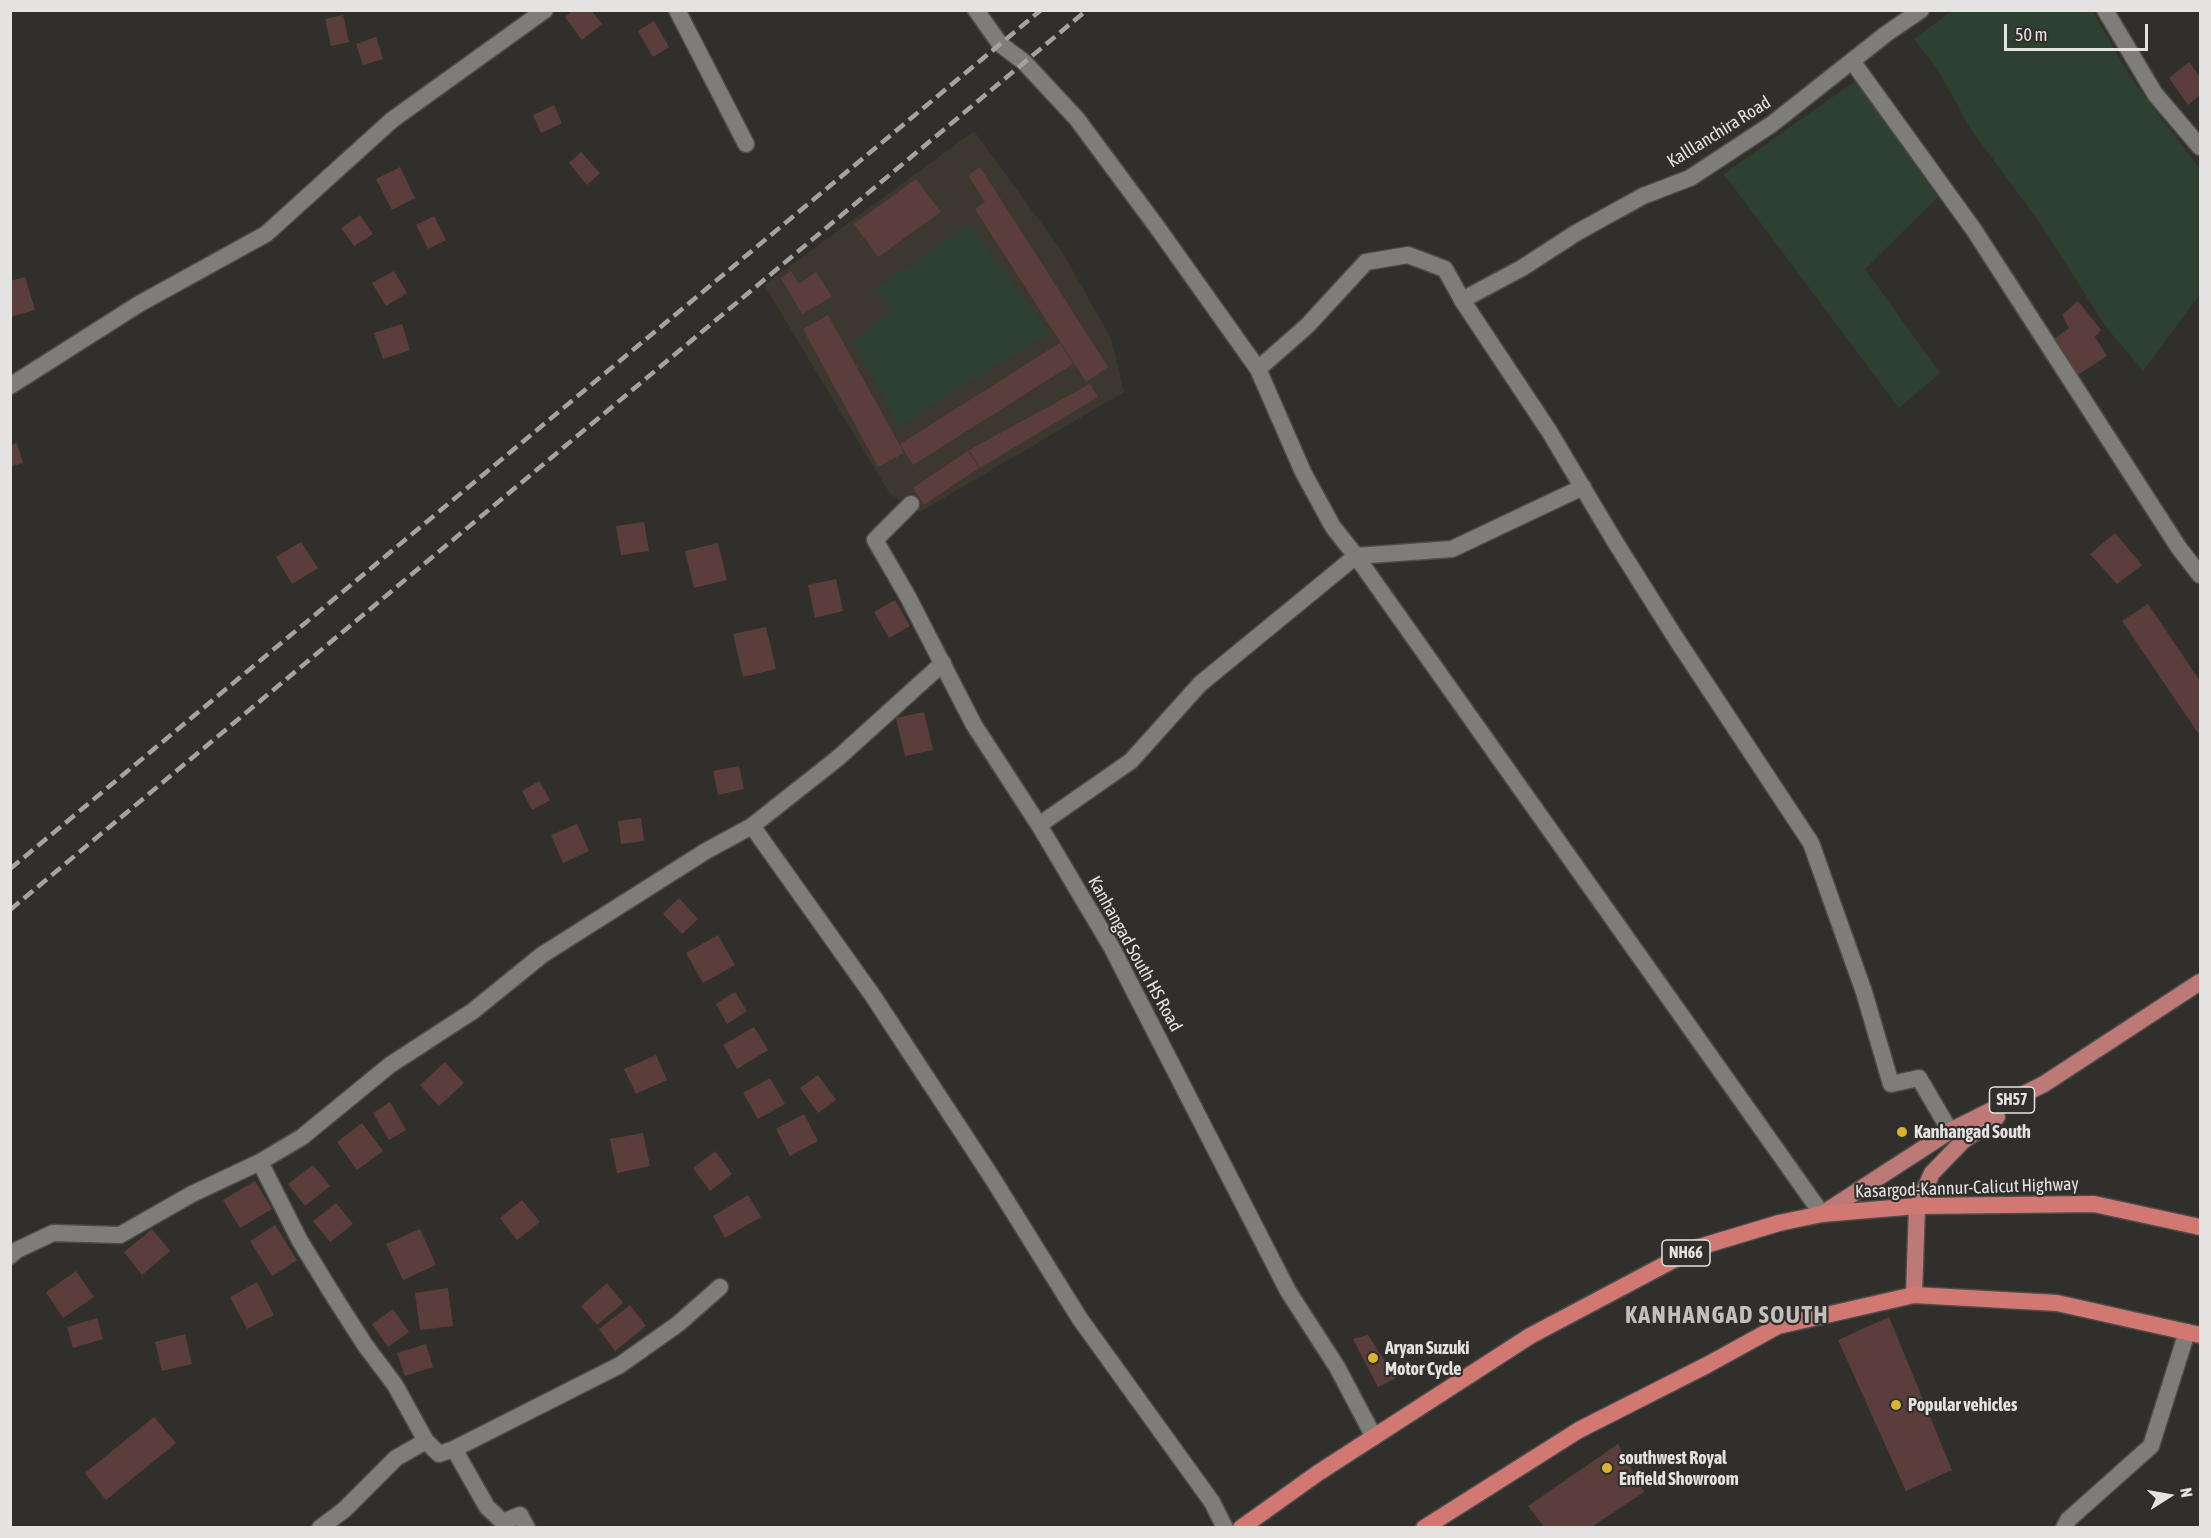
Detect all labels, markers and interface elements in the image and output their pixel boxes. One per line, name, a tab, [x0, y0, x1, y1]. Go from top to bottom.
scale bar	[2007, 12, 2151, 50]
text: 50 m	[2015, 24, 2047, 45]
street label: Kalllanchira Road	[1663, 92, 1775, 172]
street label: Kanhangad South HS Road	[1083, 873, 1187, 1035]
road number: SH57	[1990, 1087, 2034, 1113]
place label: Kanhangad South	[1914, 1121, 2031, 1143]
marker: Kanhangad South	[1895, 1125, 1909, 1139]
street label: Kasargod-Kannur-Calicut Highway	[1855, 1173, 2079, 1203]
road number: NH66	[1662, 1240, 1710, 1266]
district label: KANHANGAD SOUTH	[1625, 1301, 1829, 1329]
place label: Aryan Suzuki Motor Cycle	[1385, 1337, 1469, 1380]
marker: Aryan Suzuki Motor Cycle	[1366, 1351, 1380, 1365]
place label: Popular vehicles	[1908, 1394, 2017, 1416]
marker: Popular vehicles	[1889, 1398, 1903, 1412]
place label: southwest Royal Enfield Showroom	[1619, 1447, 1739, 1490]
marker: southwest Royal Enfield Showroom	[1600, 1461, 1614, 1475]
north arrow	[2139, 1466, 2199, 1526]
text: N	[2177, 1486, 2196, 1499]

